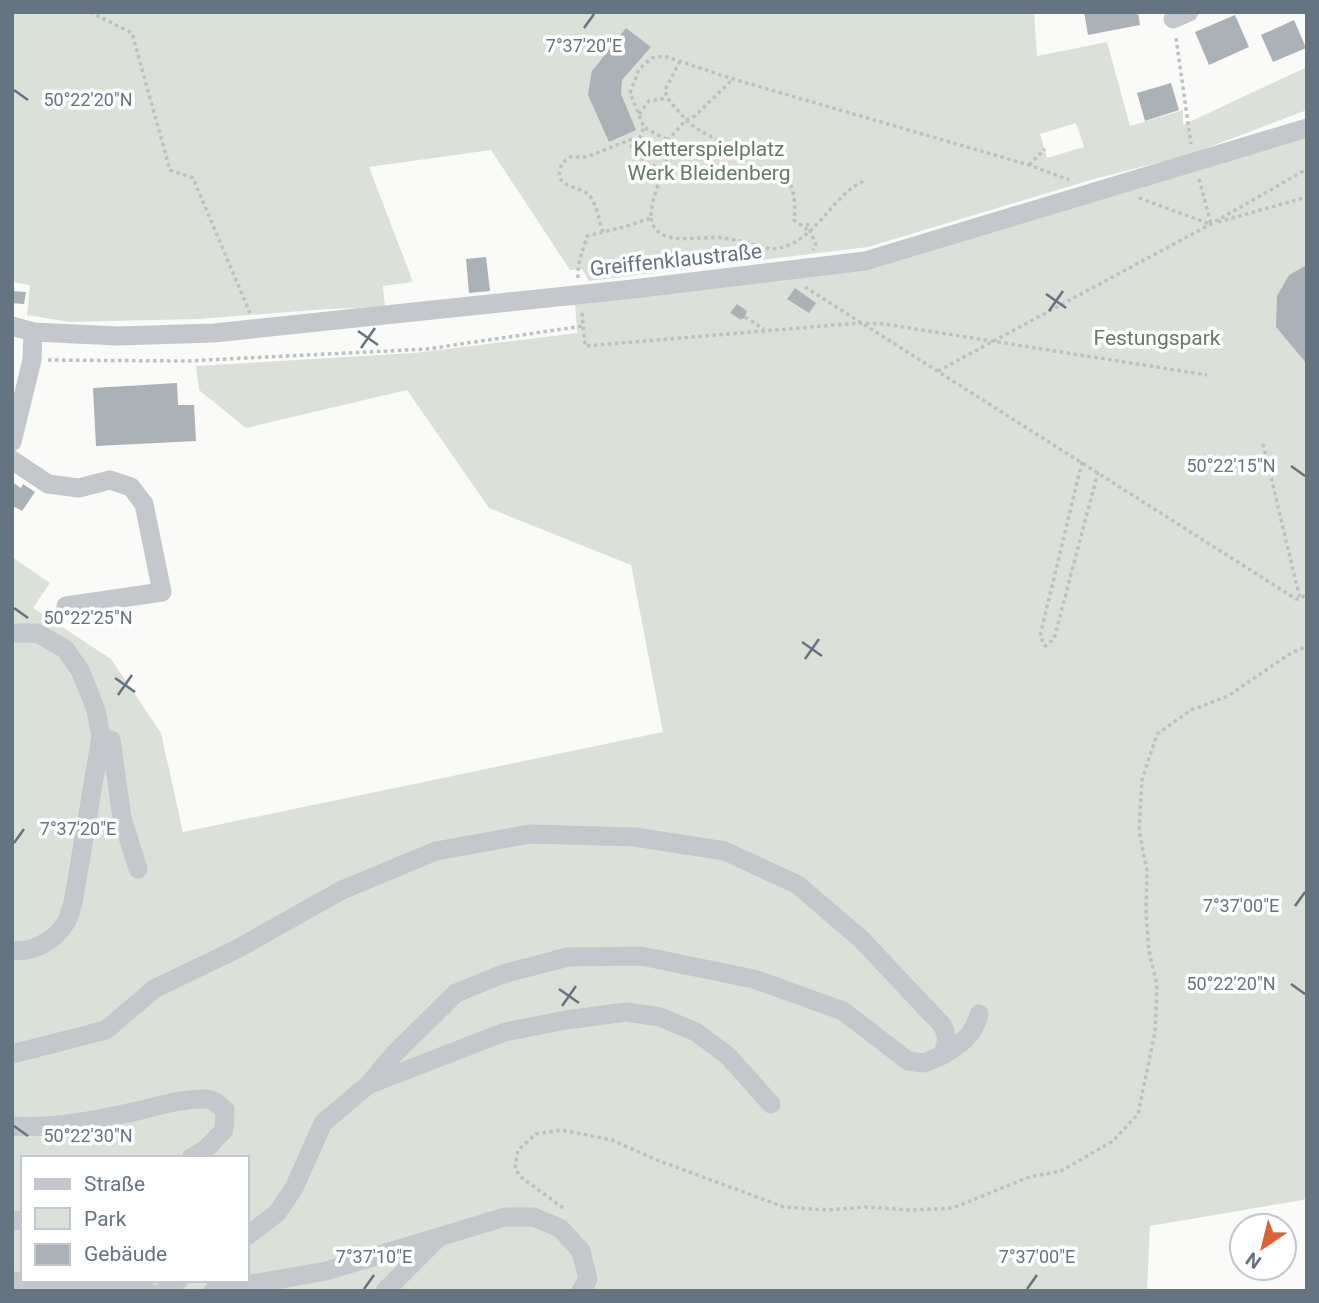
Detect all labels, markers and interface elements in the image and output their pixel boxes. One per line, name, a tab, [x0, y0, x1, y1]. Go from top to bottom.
text: 7°37'20"E	[546, 35, 622, 56]
text: 50°22'20"N	[43, 89, 133, 110]
park label: Kletterspielplatz Werk Bleidenberg	[627, 137, 791, 185]
street label: Greiffenklaustraße	[589, 239, 763, 281]
park label: Festungspark	[1093, 326, 1221, 350]
text: 50°22'15"N	[1186, 455, 1276, 476]
text: 50°22'25"N	[43, 607, 133, 628]
text: 7°37'20"E	[40, 818, 116, 839]
text: 7°37'00"E	[1203, 895, 1279, 916]
text: 50°22'20"N	[1186, 973, 1276, 994]
text: 50°22'30"N	[43, 1125, 133, 1146]
legend	[21, 1156, 248, 1282]
text: Straße	[84, 1172, 145, 1196]
text: Park	[84, 1207, 127, 1231]
north arrow	[1228, 1212, 1298, 1282]
text: Gebäude	[84, 1242, 167, 1266]
text: 7°37'10"E	[336, 1246, 412, 1267]
text: 7°37'00"E	[999, 1246, 1075, 1267]
text: N	[1241, 1247, 1266, 1274]

